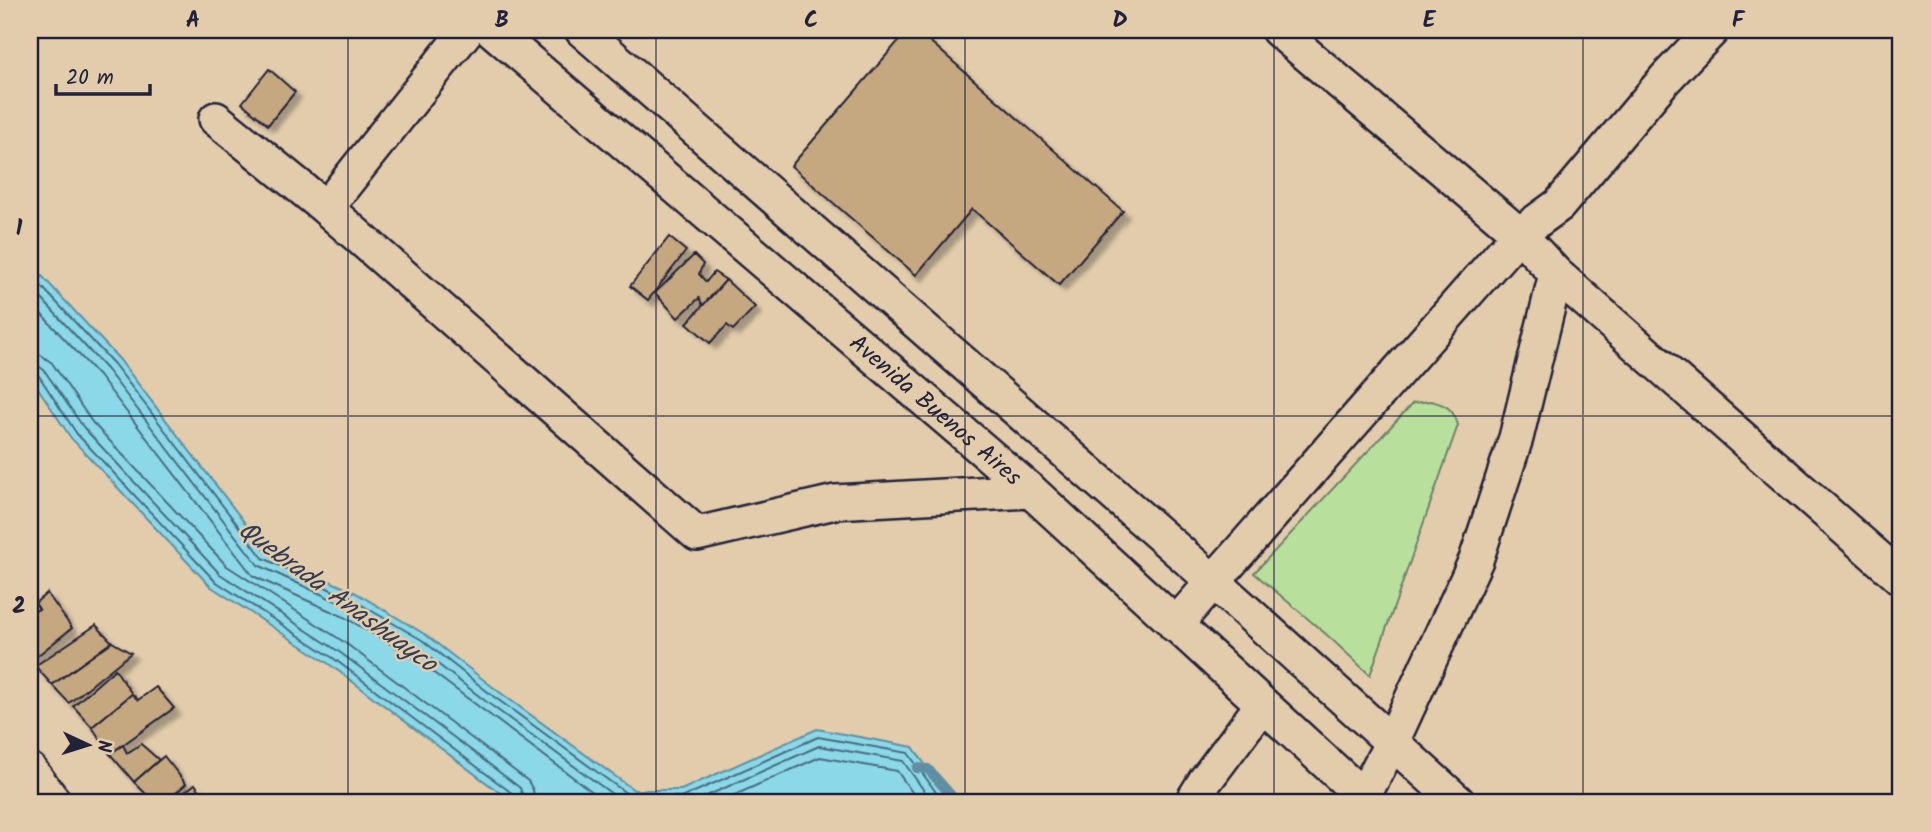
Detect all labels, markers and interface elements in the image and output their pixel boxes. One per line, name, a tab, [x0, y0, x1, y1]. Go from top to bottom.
text: A	[186, 3, 200, 39]
text: B	[495, 3, 509, 39]
text: C	[804, 3, 818, 39]
text: D	[1112, 3, 1128, 39]
text: E	[1423, 3, 1437, 39]
text: F	[1732, 3, 1746, 39]
scale bar	[56, 52, 150, 96]
text: 20 m	[66, 62, 114, 95]
text: 1	[16, 211, 23, 247]
street label: Avenida Buenos Aires	[840, 325, 1030, 496]
water label: Quebrada Anashuayco	[228, 511, 447, 686]
text: 2	[12, 589, 26, 625]
north arrow	[52, 710, 122, 780]
text: N	[88, 739, 118, 753]

